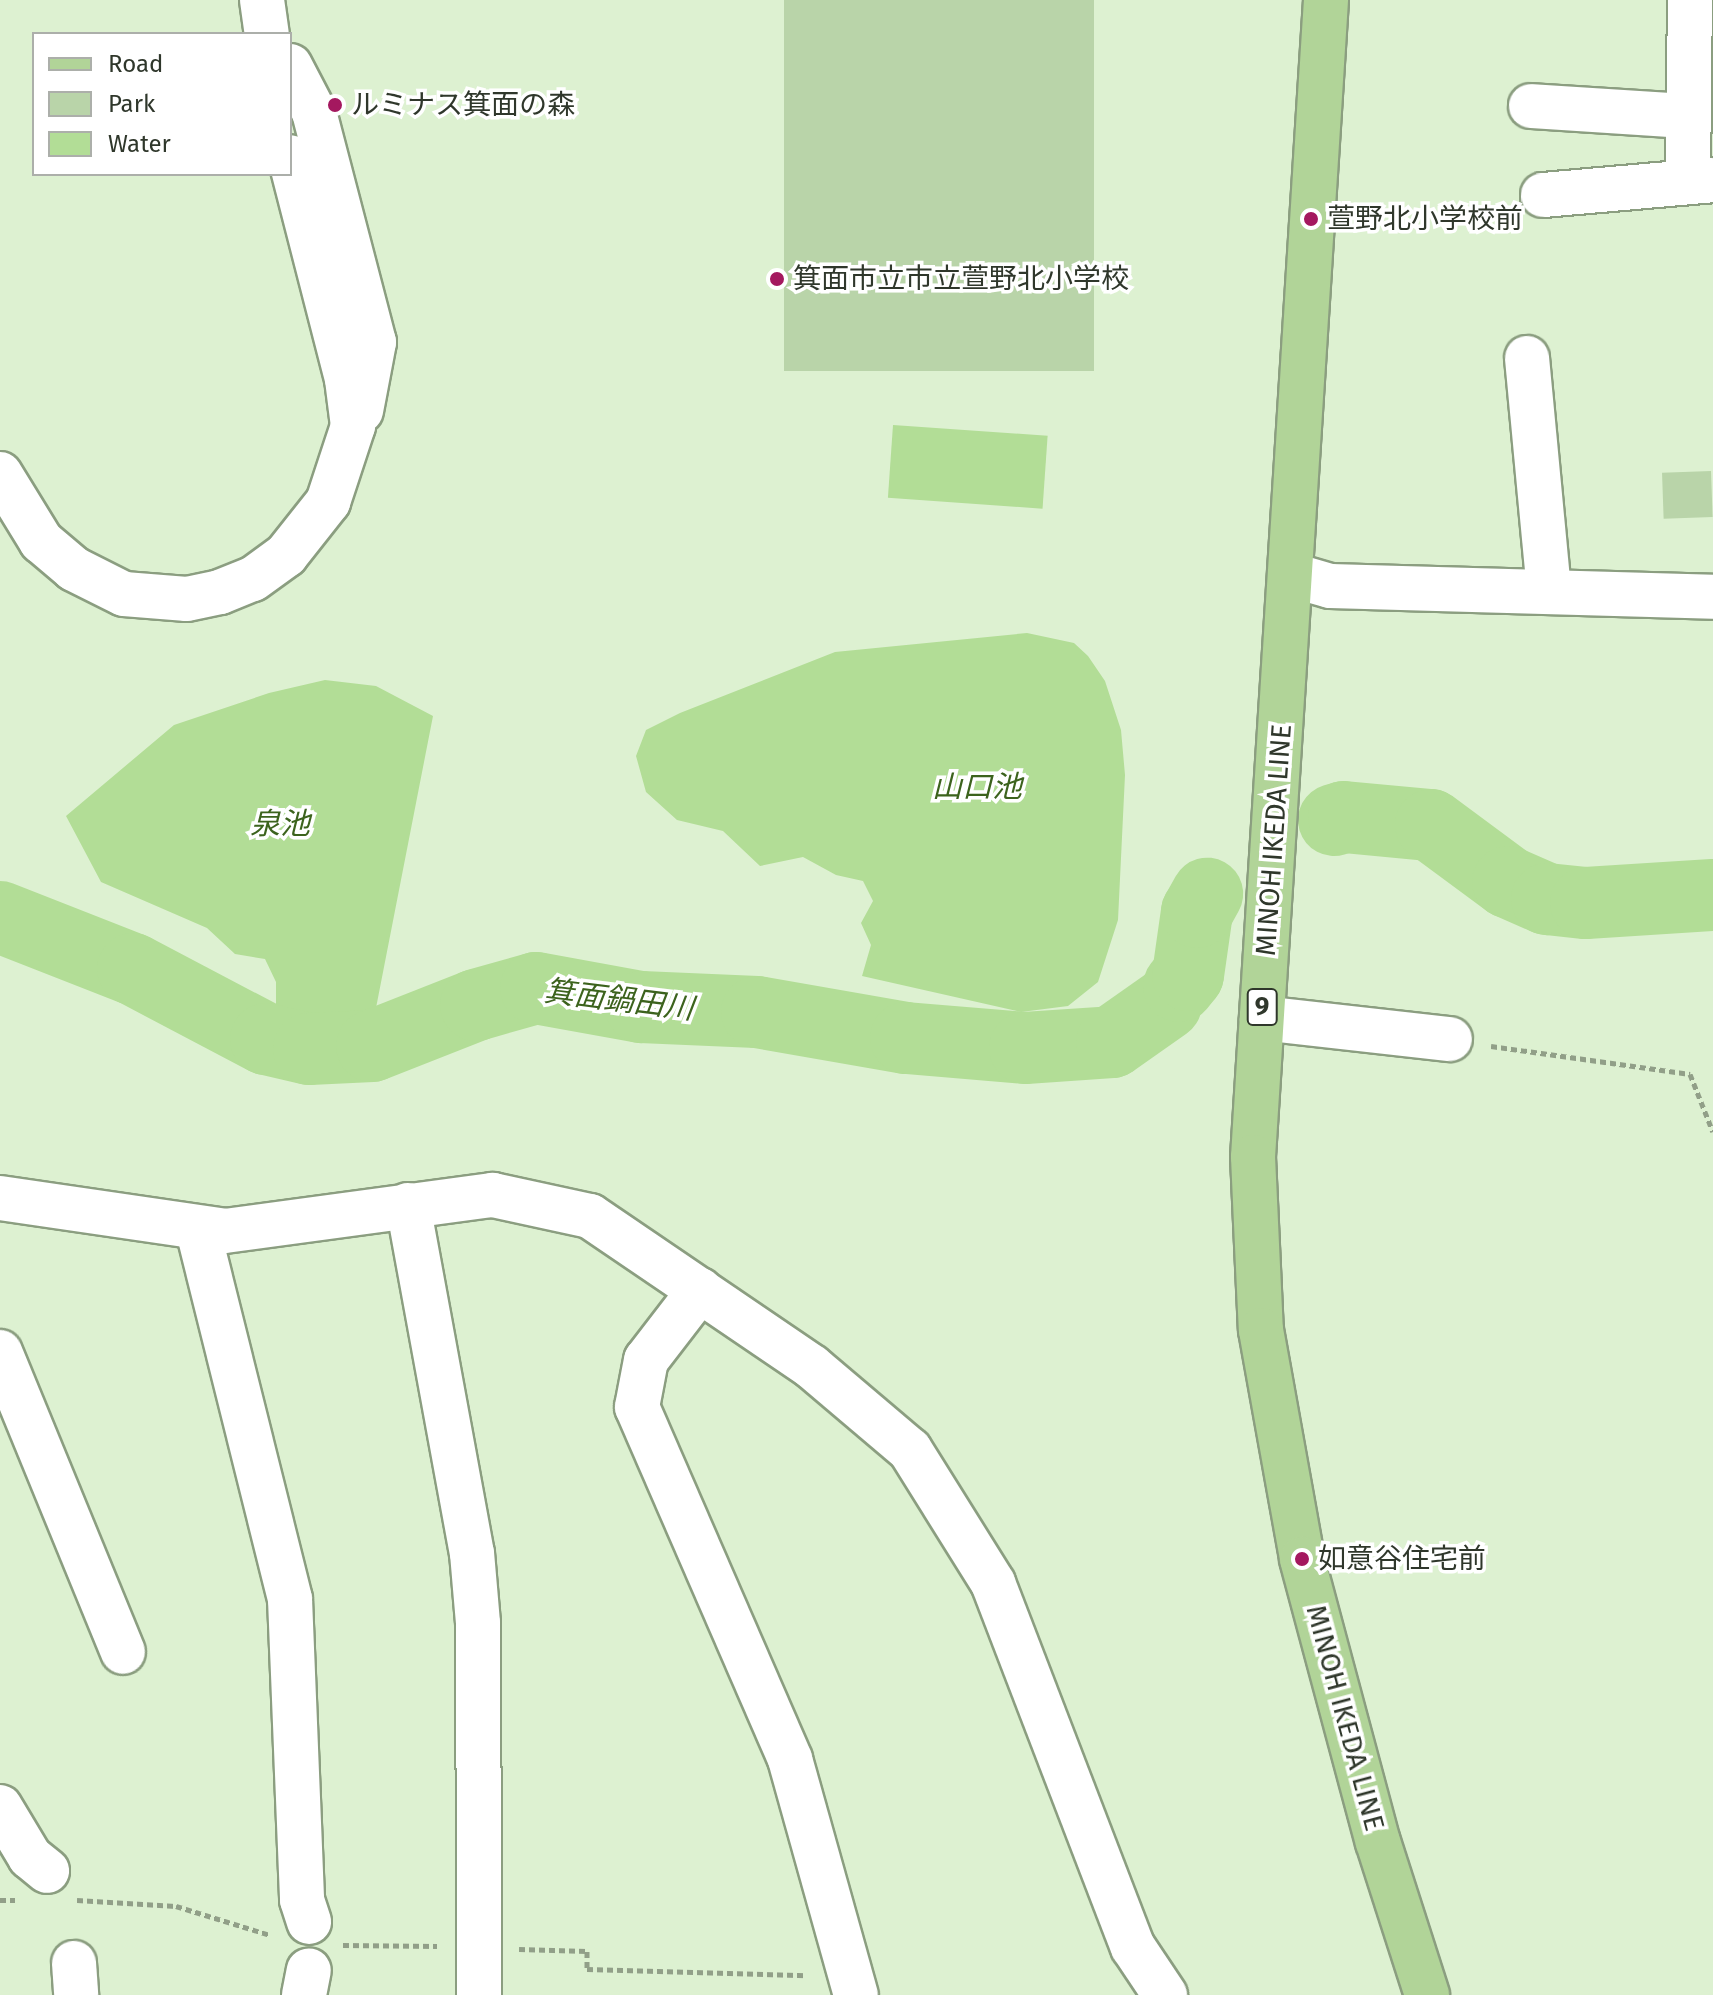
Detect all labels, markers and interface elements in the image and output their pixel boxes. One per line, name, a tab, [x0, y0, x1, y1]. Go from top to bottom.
legend	[32, 32, 292, 176]
text: Road	[108, 50, 163, 78]
place label: ルミナス箕面の森	[351, 88, 575, 122]
text: Park	[108, 90, 155, 118]
marker: ルミナス箕面の森	[326, 96, 344, 114]
text: Water	[108, 130, 171, 158]
place label: 萱野北小学校前	[1327, 202, 1523, 236]
marker: 萱野北小学校前	[1302, 210, 1320, 228]
place label: 箕面市立市立萱野北小学校	[793, 262, 1129, 296]
marker: 箕面市立市立萱野北小学校	[768, 270, 786, 288]
street label: MINOH IKEDA LINE	[1249, 723, 1299, 957]
water label: 山口池	[932, 769, 1022, 805]
water label: 泉池	[250, 806, 310, 842]
water label: 箕面鍋田川	[542, 973, 696, 1027]
road number: 9	[1246, 985, 1278, 1029]
place label: 如意谷住宅前	[1318, 1542, 1486, 1576]
marker: 如意谷住宅前	[1293, 1550, 1311, 1568]
street label: MINOH IKEDA LINE	[1299, 1601, 1391, 1835]

